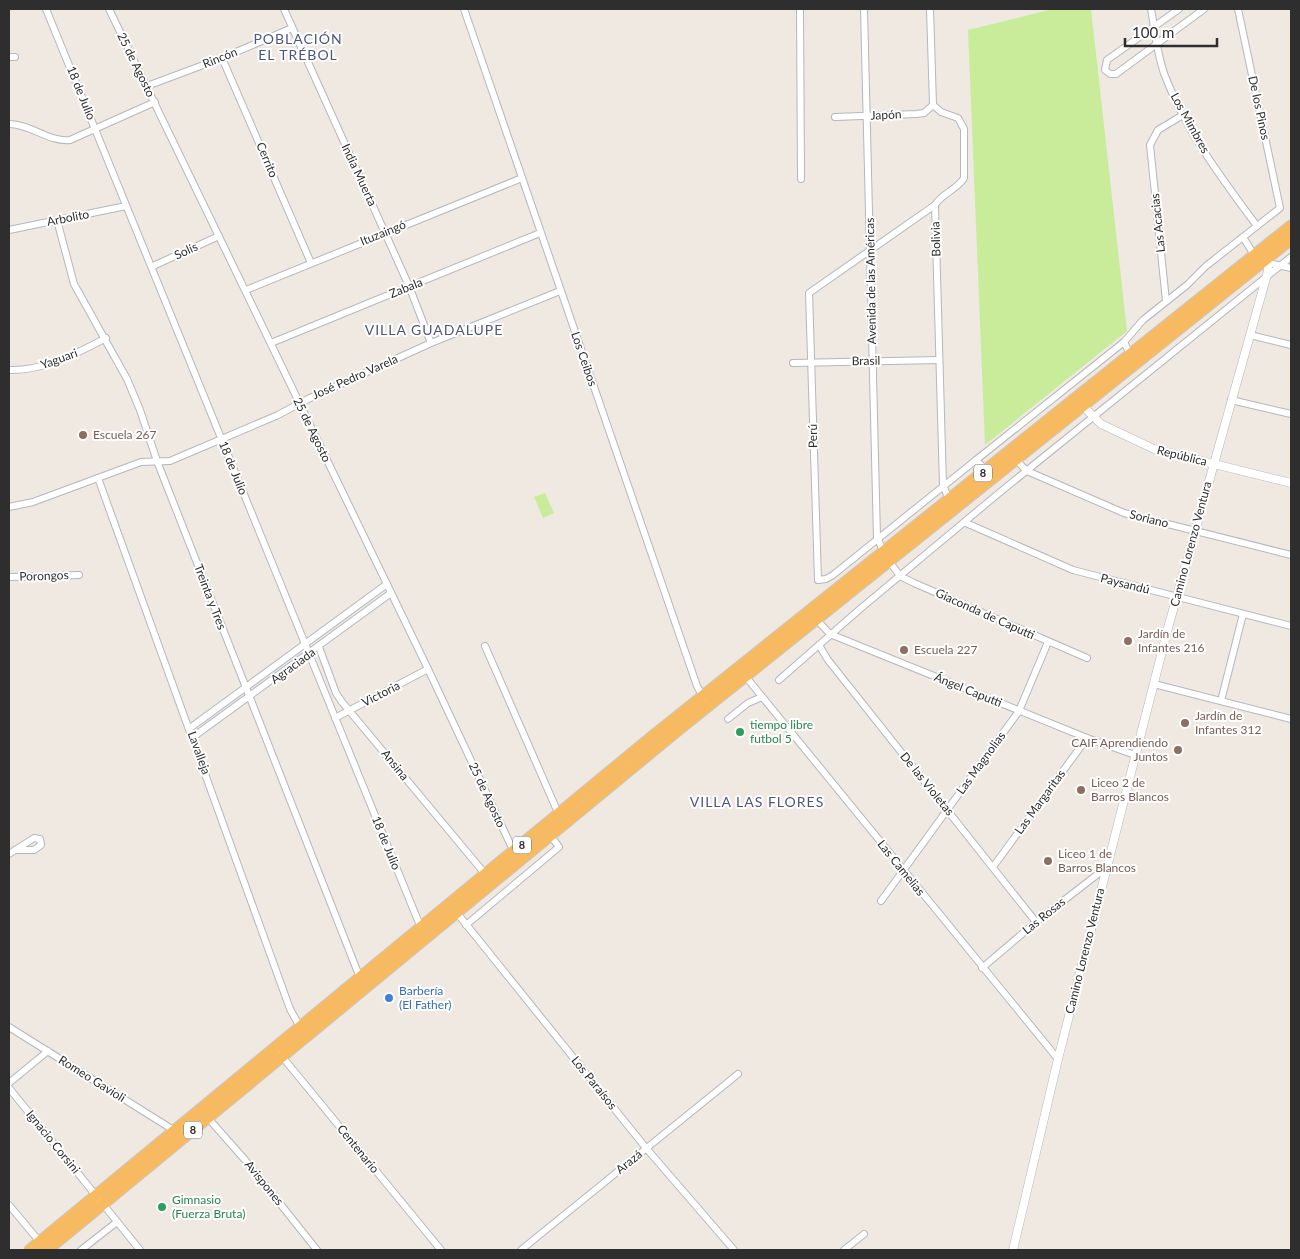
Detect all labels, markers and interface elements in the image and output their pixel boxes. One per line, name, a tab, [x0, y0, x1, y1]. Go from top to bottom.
scale bar	[1125, 15, 1218, 47]
text: 100 m	[1132, 23, 1174, 41]
street label: 25 de Agosto	[114, 30, 159, 100]
district label: POBLACIÓN EL TRÉBOL	[253, 30, 343, 63]
street label: Rincón	[200, 44, 239, 71]
street label: 18 de Julio	[64, 64, 99, 122]
street label: De los Pinos	[1245, 74, 1274, 141]
street label: Los Mimbres	[1168, 90, 1213, 156]
street label: Japón	[870, 106, 902, 123]
street label: Cerrito	[253, 140, 282, 180]
street label: India Muerta	[338, 141, 380, 208]
street label: Las Acacias	[1147, 193, 1168, 253]
street label: Arbolito	[45, 206, 91, 229]
street label: Ituzaingó	[358, 217, 408, 248]
street label: Avenida de las Américas	[862, 218, 879, 344]
street label: Bolivia	[927, 221, 944, 257]
street label: Solís	[172, 239, 200, 262]
street label: Zabala	[387, 274, 425, 301]
district label: VILLA GUADALUPE	[365, 321, 503, 338]
street label: Los Ceibos	[568, 330, 601, 388]
street label: Yaguari	[38, 345, 79, 372]
street label: José Pedro Varela	[310, 351, 400, 402]
street label: Brasil	[851, 353, 881, 368]
street label: 25 de Agosto	[290, 395, 335, 465]
street label: Perú	[805, 424, 820, 448]
place label: Escuela 267	[93, 427, 157, 442]
marker: Escuela 267	[77, 429, 89, 441]
street label: 18 de Julio	[216, 439, 251, 497]
street label: República	[1156, 442, 1209, 469]
road number: 8	[974, 464, 992, 482]
street label: Camino Lorenzo Ventura	[1167, 480, 1214, 608]
street label: Soriano	[1128, 506, 1171, 531]
street label: Treinta y Tres	[191, 562, 230, 632]
street label: Porongos	[19, 567, 69, 584]
street label: Paysandú	[1099, 570, 1151, 597]
street label: Giaconda de Caputti	[933, 585, 1037, 642]
place label: Jardín de Infantes 216	[1138, 626, 1204, 655]
marker: Jardín de Infantes 216	[1122, 635, 1134, 647]
place label: Escuela 227	[914, 642, 978, 657]
street label: Agraciada	[267, 644, 318, 687]
marker: Escuela 227	[898, 644, 910, 656]
street label: Ángel Caputti	[932, 669, 1004, 710]
street label: Victoria	[359, 678, 402, 710]
place label: Jardín de Infantes 312	[1195, 708, 1261, 737]
place label: tiempo libre futbol 5	[750, 717, 813, 746]
marker: Jardín de Infantes 312	[1179, 717, 1191, 729]
marker: tiempo libre futbol 5	[734, 726, 746, 738]
street label: Las Magnolias	[953, 728, 1008, 797]
street label: Lavalleja	[185, 729, 214, 777]
place label: CAIF Aprendiendo Juntos	[1071, 735, 1168, 764]
marker: CAIF Aprendiendo Juntos	[1172, 744, 1184, 756]
street label: Ansina	[378, 746, 412, 783]
street label: De las Violetas	[897, 749, 958, 819]
street label: 25 de Agosto	[466, 760, 509, 830]
street label: Las Margaritas	[1011, 766, 1068, 837]
place label: Liceo 2 de Barros Blancos	[1091, 775, 1169, 804]
marker: Liceo 2 de Barros Blancos	[1075, 784, 1087, 796]
district label: VILLA LAS FLORES	[690, 793, 824, 810]
street label: 18 de Julio	[369, 814, 404, 872]
road number: 8	[513, 836, 531, 854]
street label: Las Camelias	[874, 837, 928, 899]
place label: Liceo 1 de Barros Blancos	[1058, 846, 1136, 875]
marker: Liceo 1 de Barros Blancos	[1042, 855, 1054, 867]
street label: Camino Lorenzo Ventura	[1062, 886, 1107, 1015]
street label: Las Rosas	[1019, 894, 1068, 937]
place label: Barbería (El Father)	[399, 983, 451, 1012]
marker: Barbería (El Father)	[383, 992, 395, 1004]
street label: Romeo Gavioli	[56, 1052, 129, 1105]
street label: Los Paraísos	[568, 1053, 620, 1112]
street label: Ignacio Corsini	[23, 1107, 84, 1177]
street label: Centenario	[334, 1121, 383, 1176]
road number: 8	[184, 1122, 202, 1138]
street label: Arazá	[612, 1146, 645, 1177]
street label: Avispones	[242, 1157, 287, 1208]
place label: Gimnasio (Fuerza Bruta)	[172, 1192, 245, 1221]
marker: Gimnasio (Fuerza Bruta)	[156, 1201, 168, 1213]

